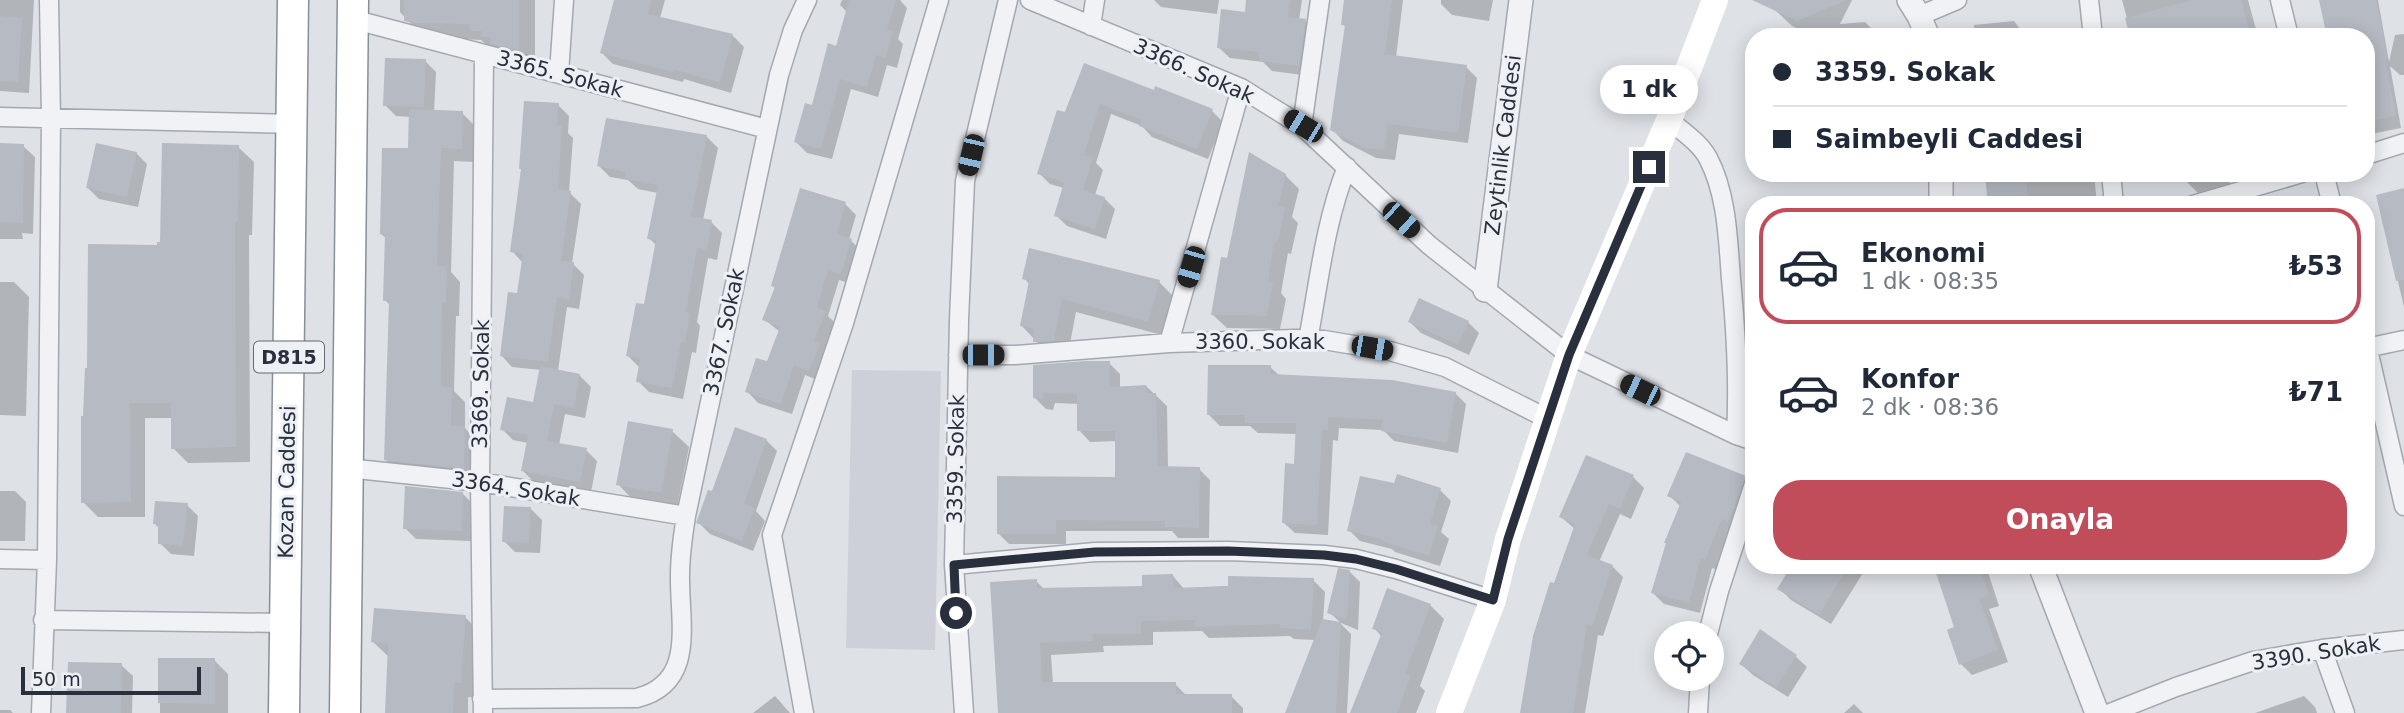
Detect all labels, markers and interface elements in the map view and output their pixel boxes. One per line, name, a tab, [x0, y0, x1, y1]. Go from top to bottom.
street label: 3366. Sokak	[1130, 34, 1259, 109]
street label: 3365. Sokak	[494, 46, 627, 103]
street label: Zeytinlik Caddesi	[1480, 53, 1526, 237]
text: 3359. Sokak	[1815, 57, 1995, 87]
callout: 1 dk	[1600, 66, 1698, 114]
text: 1 dk	[1621, 76, 1677, 102]
car	[1280, 106, 1327, 146]
text: Saimbeyli Caddesi	[1815, 124, 2083, 154]
car	[957, 132, 986, 178]
route end	[1633, 151, 1665, 183]
car	[1379, 198, 1424, 242]
icon: car	[1777, 235, 1840, 298]
text: Ekonomi	[1861, 238, 1986, 268]
car	[1176, 244, 1207, 290]
text: ₺53	[2289, 251, 2343, 281]
street label: 3367. Sokak	[699, 265, 749, 398]
text: 1 dk · 08:35	[1861, 268, 1999, 294]
street label: 3369. Sokak	[468, 318, 494, 449]
street label: 3360. Sokak	[1195, 330, 1326, 354]
car	[1350, 334, 1395, 362]
road number: D815	[254, 342, 324, 372]
car	[963, 345, 1005, 366]
icon: car	[1777, 361, 1840, 424]
text: Konfor	[1861, 364, 1959, 394]
car	[1617, 371, 1664, 409]
text: ₺71	[2289, 377, 2343, 407]
street label: 3359. Sokak	[943, 393, 969, 524]
text: 2 dk · 08:36	[1861, 394, 1999, 420]
street label: Kozan Caddesi	[274, 405, 300, 559]
street label: 3364. Sokak	[450, 467, 583, 511]
button: Onayla	[1773, 480, 2347, 560]
route start	[940, 597, 972, 629]
map controls	[1654, 621, 1724, 691]
button: locate	[1654, 621, 1724, 691]
street label: 3390. Sokak	[2250, 631, 2383, 675]
scale bar	[21, 664, 201, 696]
text: 50 m	[32, 668, 81, 690]

